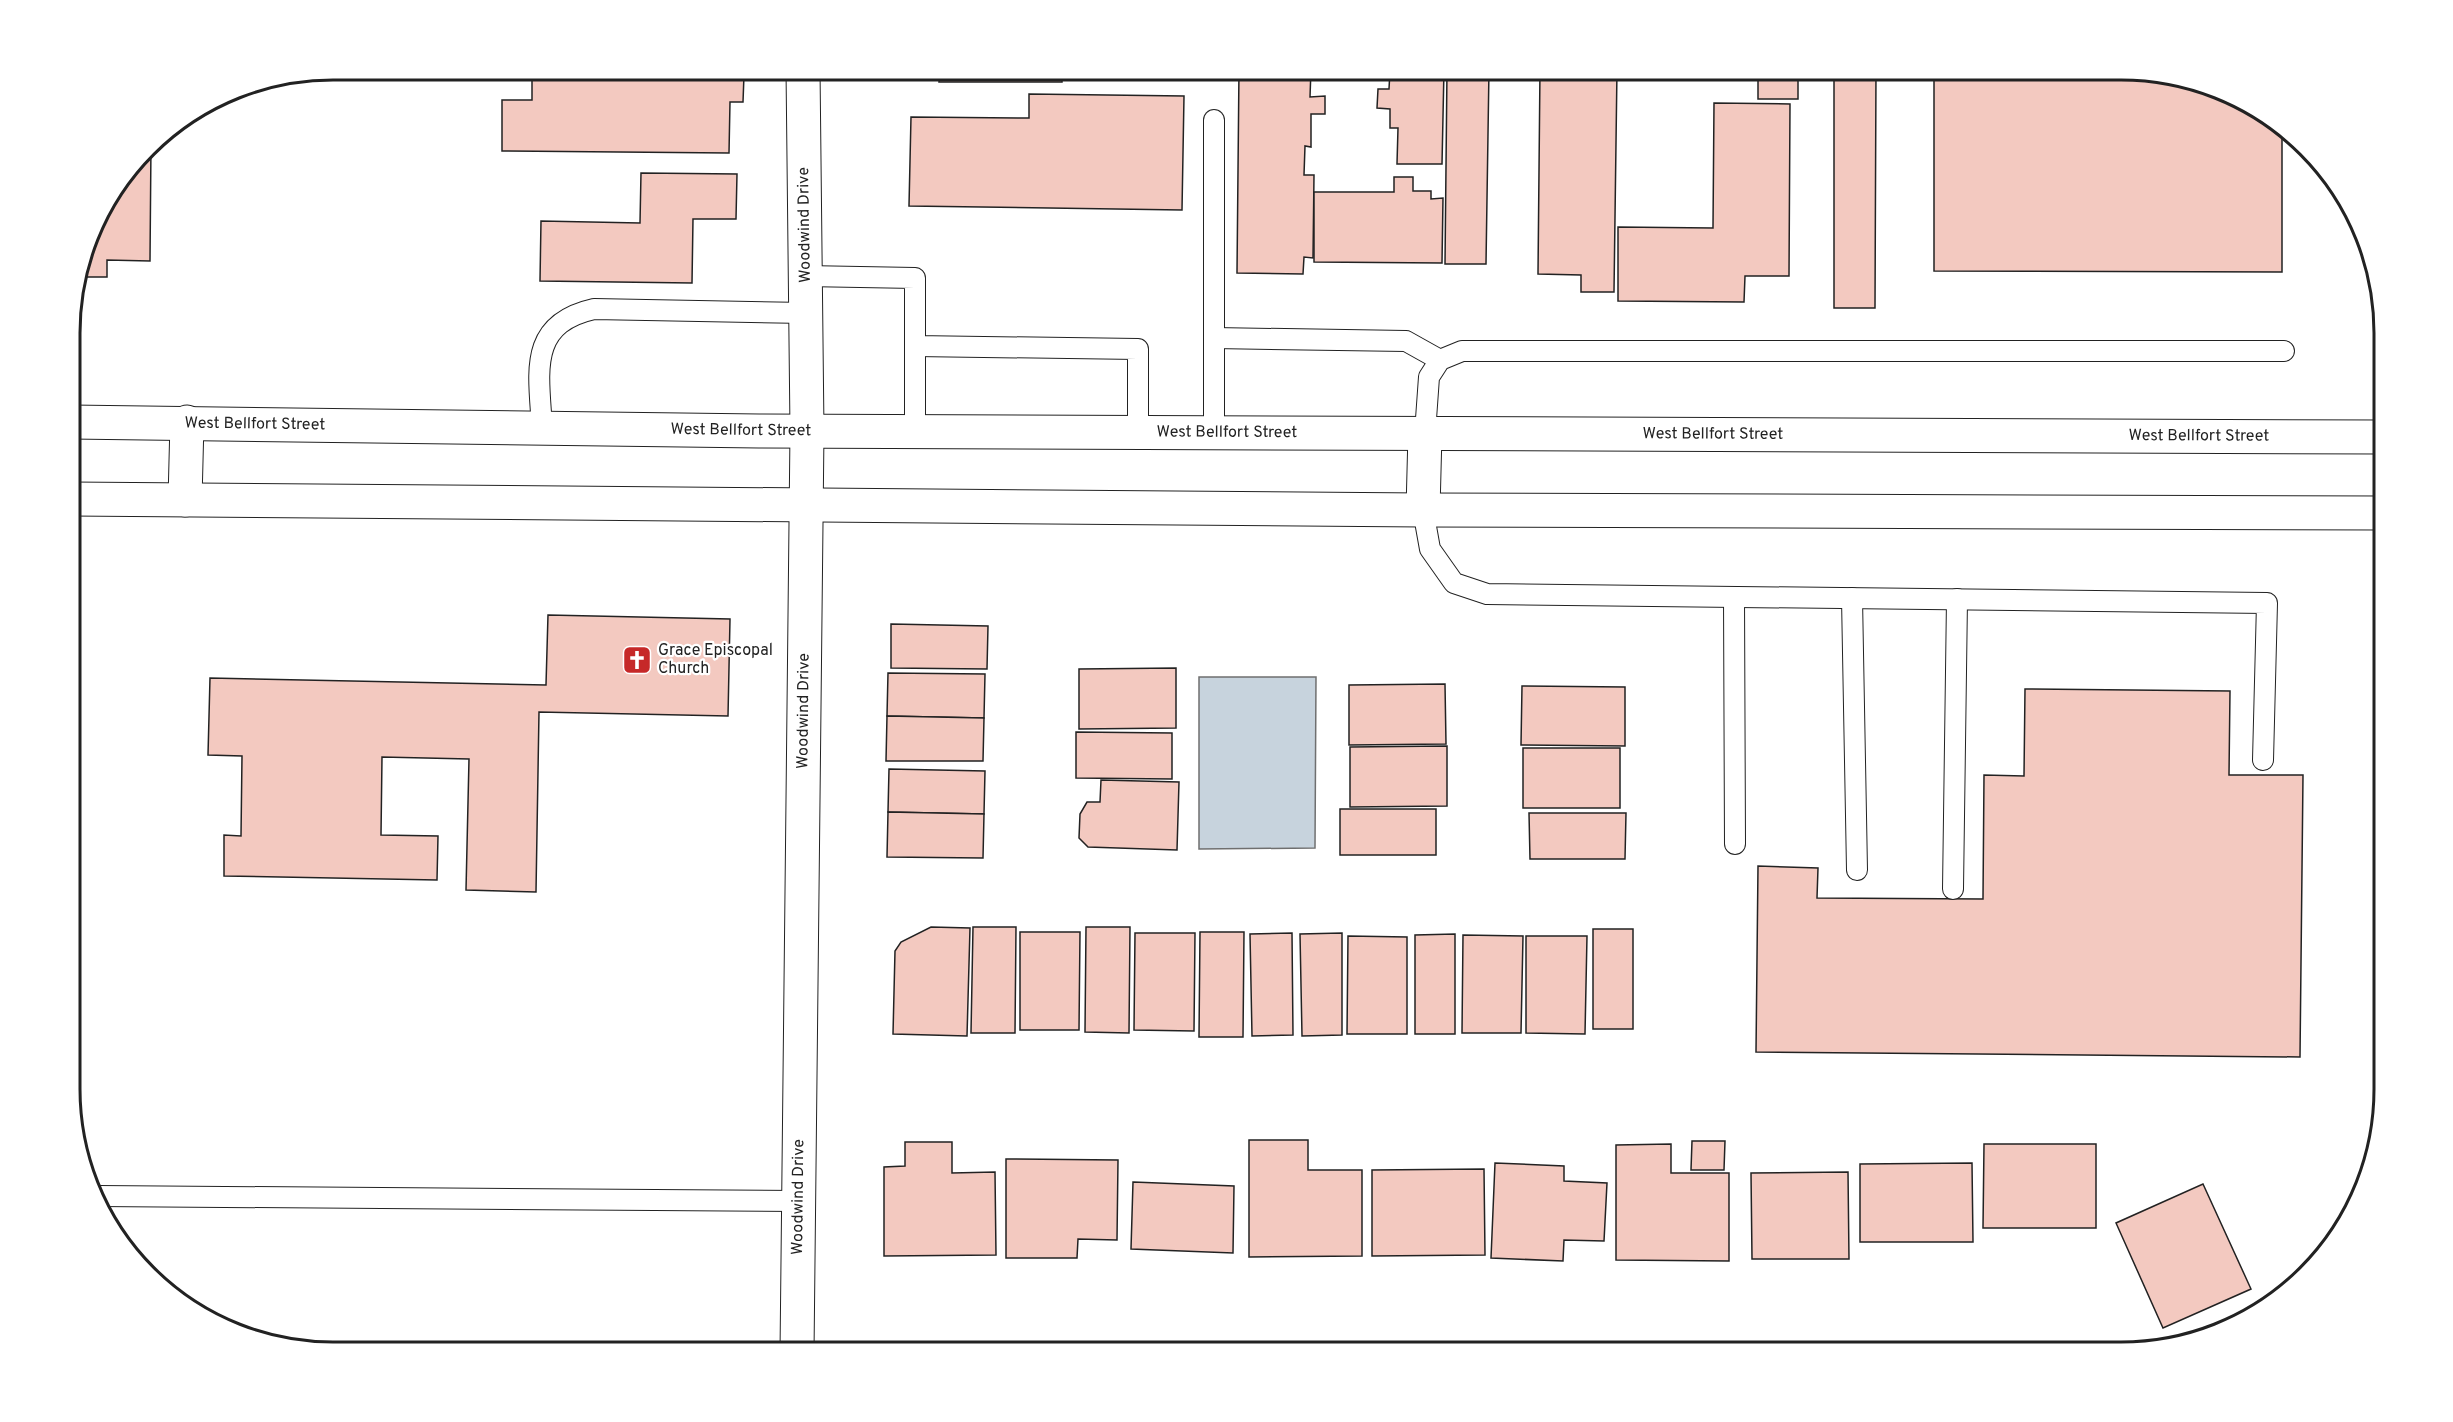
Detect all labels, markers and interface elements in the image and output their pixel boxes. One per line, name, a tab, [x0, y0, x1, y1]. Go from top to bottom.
street label: Woodwind Drive	[794, 167, 816, 283]
street label: West Bellfort Street	[185, 413, 325, 435]
street label: West Bellfort Street	[671, 420, 811, 441]
street label: West Bellfort Street	[1157, 422, 1297, 443]
street label: West Bellfort Street	[1643, 424, 1783, 445]
street label: West Bellfort Street	[2129, 426, 2269, 447]
place label: Grace Episcopal Church	[658, 641, 773, 679]
church icon: Grace Episcopal Church	[621, 644, 653, 676]
street label: Woodwind Drive	[793, 653, 815, 769]
street label: Woodwind Drive	[788, 1139, 809, 1255]

